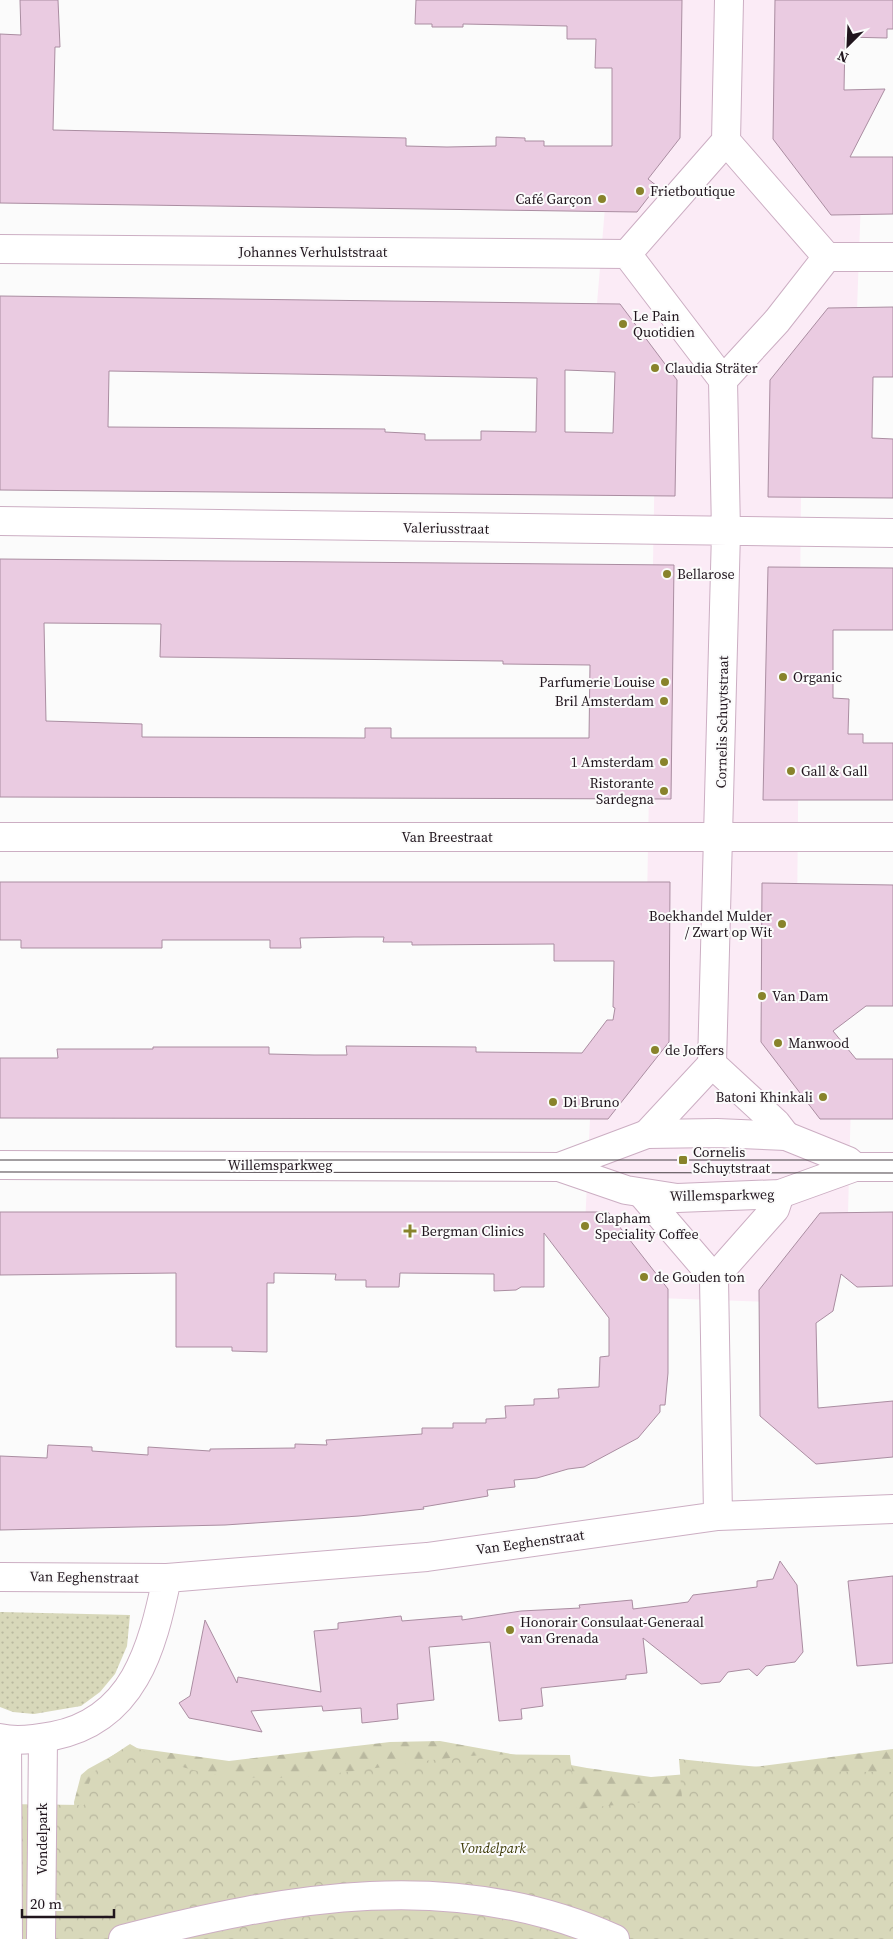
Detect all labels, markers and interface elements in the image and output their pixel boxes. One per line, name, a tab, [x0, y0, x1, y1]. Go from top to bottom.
north arrow	[823, 20, 873, 70]
text: N	[834, 46, 851, 68]
place label: Frietboutique	[650, 181, 735, 201]
marker: Frietboutique	[634, 185, 646, 197]
place label: Café Garçon	[516, 189, 593, 209]
marker: Café Garçon	[596, 193, 608, 205]
street label: Johannes Verhulststraat	[238, 242, 388, 262]
place label: Le Pain Quotidien	[633, 306, 695, 342]
marker: Le Pain Quotidien	[617, 318, 629, 330]
place label: Claudia Sträter	[665, 358, 758, 378]
marker: Claudia Sträter	[649, 362, 661, 374]
street label: Valeriusstraat	[403, 517, 490, 539]
place label: Bellarose	[677, 564, 735, 584]
marker: Bellarose	[661, 568, 673, 580]
street label: Cornelis Schuytstraat	[711, 655, 733, 789]
place label: Organic	[793, 667, 842, 687]
marker: Organic	[777, 671, 789, 683]
place label: Parfumerie Louise	[539, 672, 655, 692]
marker: Parfumerie Louise	[659, 676, 671, 688]
place label: Bril Amsterdam	[555, 691, 654, 711]
marker: Bril Amsterdam	[658, 695, 670, 707]
place label: 1 Amsterdam	[571, 752, 654, 772]
marker: 1 Amsterdam	[658, 756, 670, 768]
place label: Gall & Gall	[801, 761, 868, 781]
marker: Gall & Gall	[785, 765, 797, 777]
place label: Ristorante Sardegna	[589, 773, 655, 809]
marker: Ristorante Sardegna	[658, 785, 670, 797]
street label: Van Breestraat	[401, 827, 493, 847]
place label: Boekhandel Mulder / Zwart op Wit	[649, 906, 772, 942]
marker: Boekhandel Mulder / Zwart op Wit	[776, 918, 788, 930]
place label: Van Dam	[772, 986, 829, 1006]
marker: Van Dam	[756, 990, 768, 1002]
place label: Manwood	[788, 1033, 849, 1053]
marker: Manwood	[772, 1037, 784, 1049]
place label: de Joffers	[665, 1040, 724, 1060]
marker: de Joffers	[649, 1044, 661, 1056]
place label: Batoni Khinkali	[715, 1087, 813, 1107]
marker: Batoni Khinkali	[817, 1091, 829, 1103]
place label: Di Bruno	[563, 1092, 620, 1112]
marker: Di Bruno	[547, 1096, 559, 1108]
place label: Cornelis Schuytstraat	[693, 1142, 771, 1178]
marker: Cornelis Schuytstraat	[677, 1154, 689, 1166]
street label: Willemsparkweg	[228, 1155, 332, 1175]
street label: Willemsparkweg	[669, 1184, 775, 1206]
place label: Clapham Speciality Coffee	[595, 1208, 699, 1244]
marker: Clapham Speciality Coffee	[579, 1220, 591, 1232]
place label: Bergman Clinics	[421, 1221, 524, 1241]
marker: Bergman Clinics	[403, 1224, 417, 1238]
place label: de Gouden ton	[654, 1267, 746, 1287]
marker: de Gouden ton	[638, 1271, 650, 1283]
street label: Van Eeghenstraat	[475, 1524, 586, 1559]
street label: Van Eeghenstraat	[29, 1566, 139, 1588]
place label: Honorair Consulaat-Generaal van Grenada	[520, 1612, 704, 1648]
marker: Honorair Consulaat-Generaal van Grenada	[504, 1624, 516, 1636]
street label: Vondelpark	[32, 1803, 52, 1875]
park label: Vondelpark	[460, 1838, 526, 1858]
scale bar	[22, 1886, 115, 1918]
text: 20 m	[30, 1893, 62, 1914]

